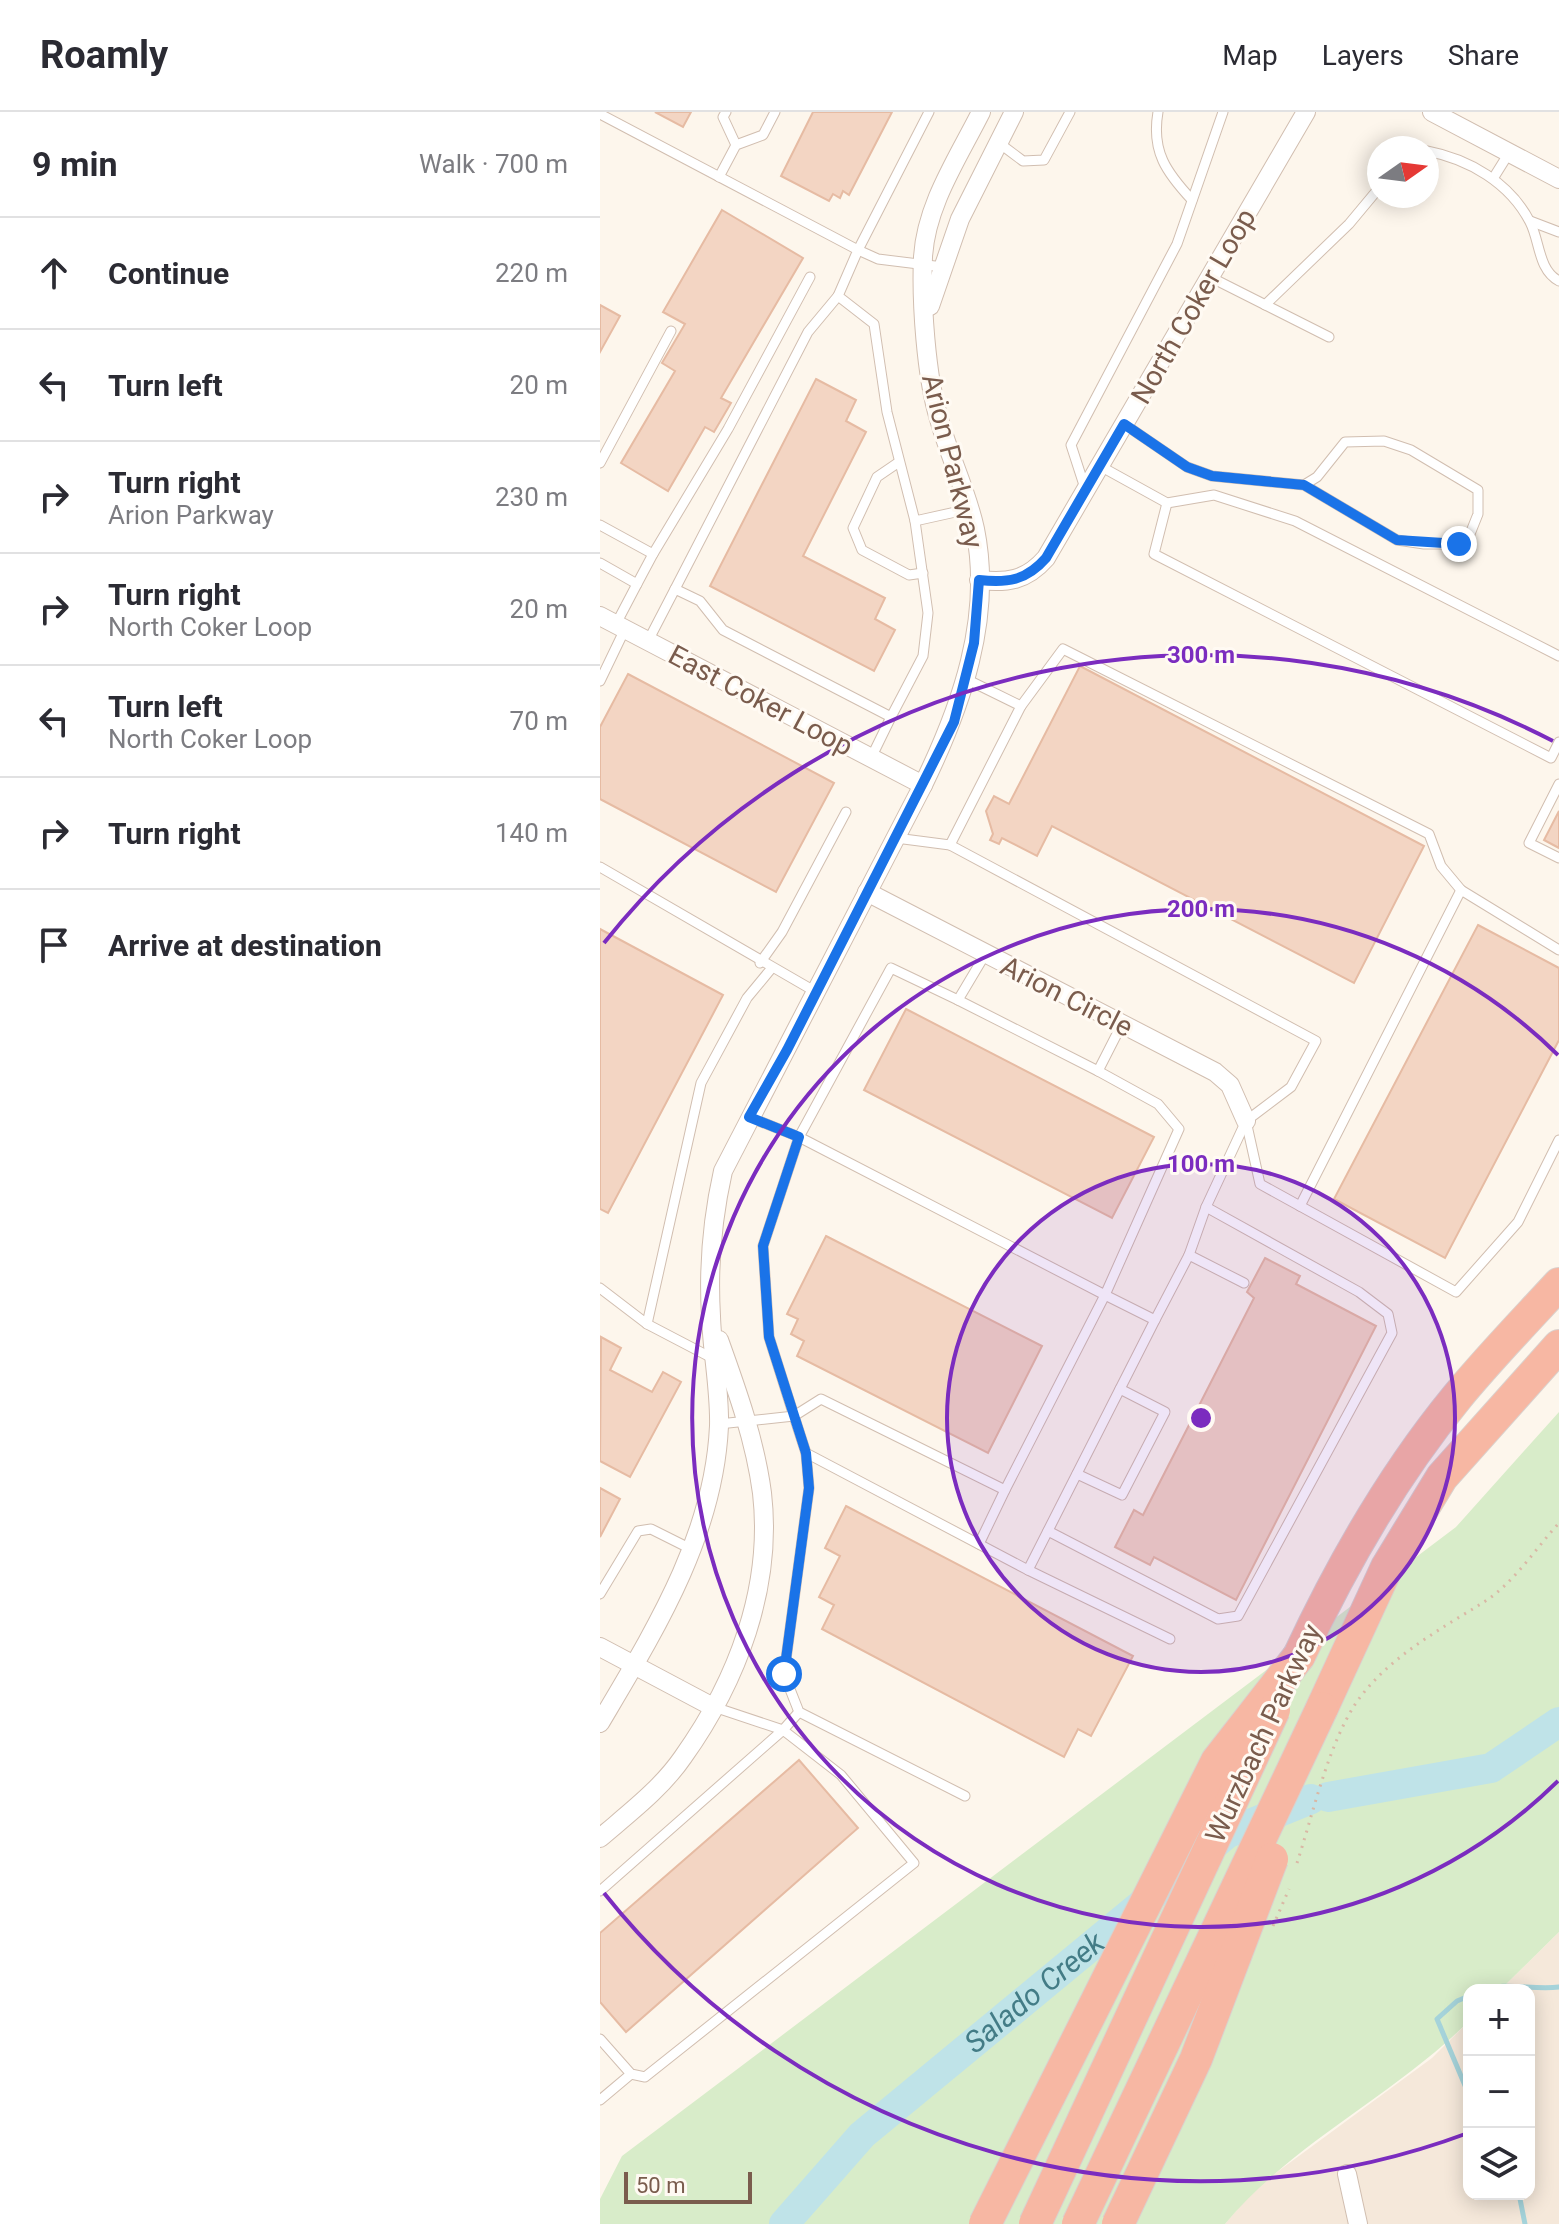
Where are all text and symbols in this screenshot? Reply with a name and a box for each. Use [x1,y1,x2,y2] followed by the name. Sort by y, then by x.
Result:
[40,33,168,77] text: Roamly
[1222,39,1278,72] text: Map
[1322,39,1404,72] text: Layers
[1448,39,1519,72] text: Share
[1367,136,1439,208] north arrow
[32,144,117,184] text: 9 min
[419,149,568,179] text: Walk · 700 m
[1124,203,1263,410] street label: North Coker Loop
[32,251,76,295] icon: ahead
[108,256,229,291] text: Continue
[495,258,568,288] text: 220 m
[32,363,76,407] icon: left
[108,368,223,403] text: Turn left
[510,370,568,400] text: 20 m
[915,370,990,552] street label: Arion Parkway
[108,465,241,500] text: Turn right
[32,475,76,519] icon: right
[495,482,568,512] text: 230 m
[108,500,274,530] text: Arion Parkway
[1441,526,1477,562] route end
[108,577,241,612] text: Turn right
[32,587,76,631] icon: right
[510,594,568,624] text: 20 m
[108,612,312,642] text: North Coker Loop
[663,638,859,763] street label: East Coker Loop
[1167,641,1235,669] text: 300 m
[108,689,223,724] text: Turn left
[32,699,76,743] icon: left
[510,706,568,736] text: 70 m
[108,724,312,754] text: North Coker Loop
[32,811,76,855] icon: right
[108,816,241,851] text: Turn right
[495,818,568,848] text: 140 m
[1167,895,1235,923] text: 200 m
[32,923,76,967] icon: arrive
[108,928,382,963] text: Arrive at destination
[995,949,1138,1044] street label: Arion Circle
[1167,1150,1235,1178] text: 100 m
[1187,1404,1215,1432] centre of rings
[1198,1619,1329,1848] street label: Wurzbach Parkway
[766,1656,802,1692] route start
[957,1924,1112,2060] water label: Salado Creek
[1463,1984,1535,2200] map controls
[1463,1984,1535,2056] button: +
[1463,2056,1535,2128] button: −
[1463,2128,1535,2200] button: layers
[624,2168,752,2204] scale bar
[636,2173,685,2198] text: 50 m

